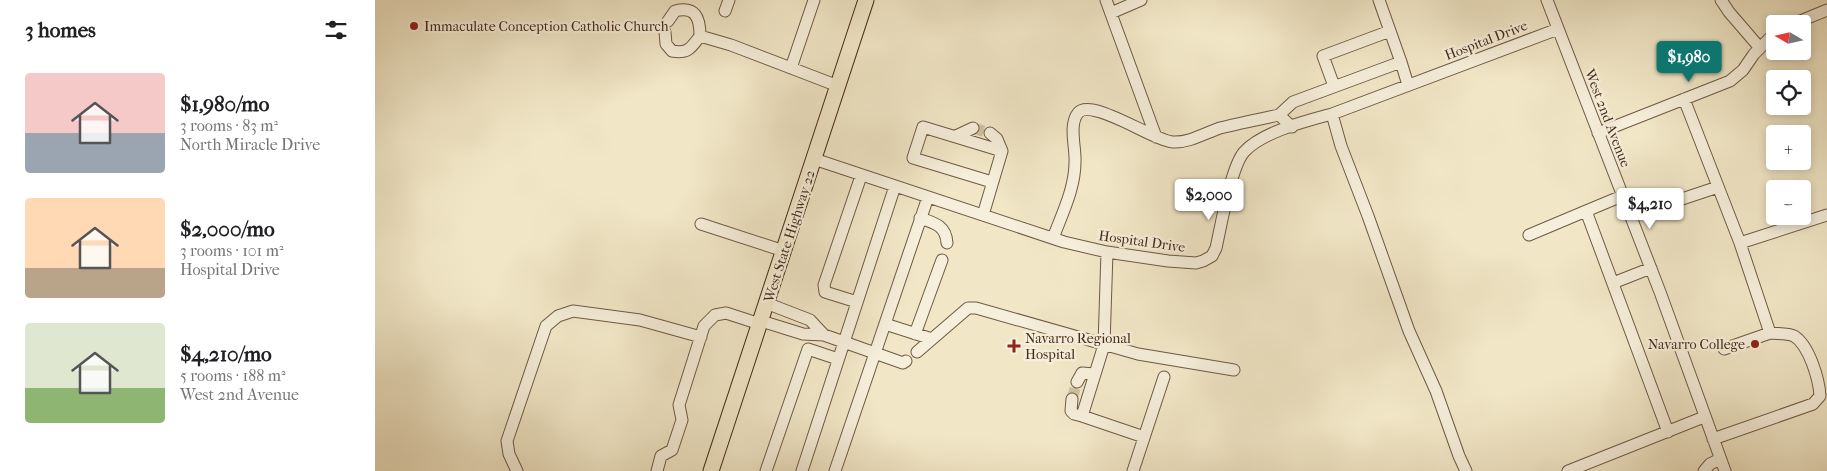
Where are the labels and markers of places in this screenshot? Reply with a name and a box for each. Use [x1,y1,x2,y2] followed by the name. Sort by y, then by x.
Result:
[424,18,669,35] place label: Immaculate Conception Catholic Church
[408,20,420,32] marker: Immaculate Conception Catholic Church
[1648,41,1730,83] pin: $1,980
[1168,178,1250,221] pin: $2,000
[1609,188,1691,230] pin: $4,210
[1025,330,1131,363] place label: Navarro Regional Hospital
[1648,336,1745,353] place label: Navarro College
[1749,338,1761,350] marker: Navarro College
[1007,339,1021,353] marker: Navarro Regional Hospital

